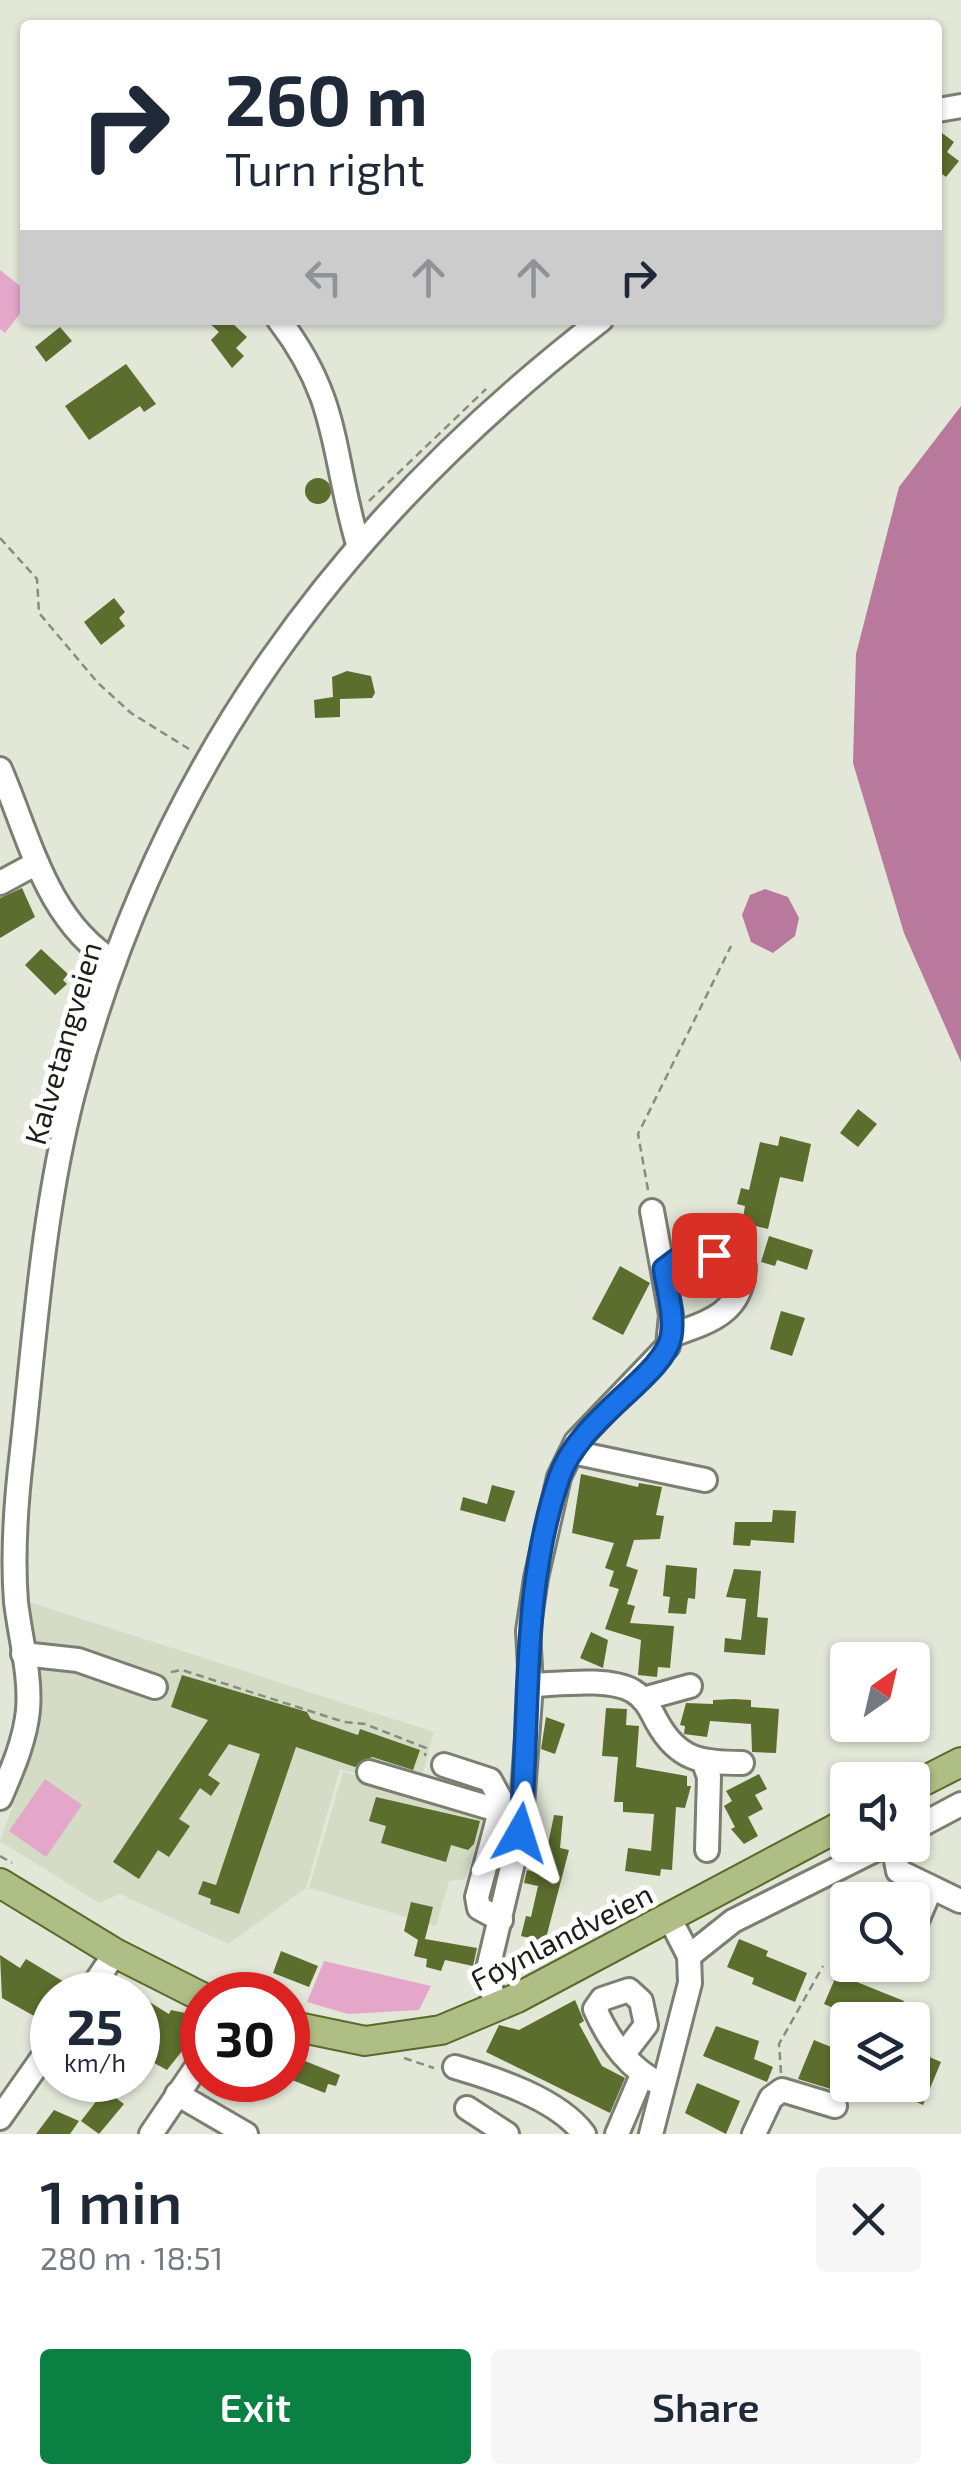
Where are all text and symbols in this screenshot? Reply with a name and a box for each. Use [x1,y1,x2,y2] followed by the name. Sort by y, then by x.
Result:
[225,56,428,140] text: 260 m
[60,60,190,190] icon: right
[225,141,425,195] text: Turn right
[296,250,351,305] icon: left
[401,250,456,305] icon: ahead
[506,250,561,305] icon: ahead
[611,250,666,305] icon: right
[16,938,108,1148] street label: Kalvetangveien
[672,1213,757,1298] pin
[687,1228,742,1283] icon: arrive
[830,1642,930,1742] north arrow
[830,1642,930,2102] map controls
[830,1762,930,1862] button: sound
[468,1781,572,1885] position arrow
[464,1875,658,1997] street label: Føynlandveien
[830,1882,930,1982] button: search
[180,1972,310,2102] speed limit sign: 30
[67,1995,123,2055] text: 25
[830,2002,930,2102] button: layers
[64,2047,126,2077] text: km/h
[40,2164,182,2236] text: 1 min
[816,2167,921,2272] button: close
[40,2238,223,2276] text: 280 m · 18:51
[40,2349,471,2464] button: Exit
[491,2349,921,2464] button: Share

